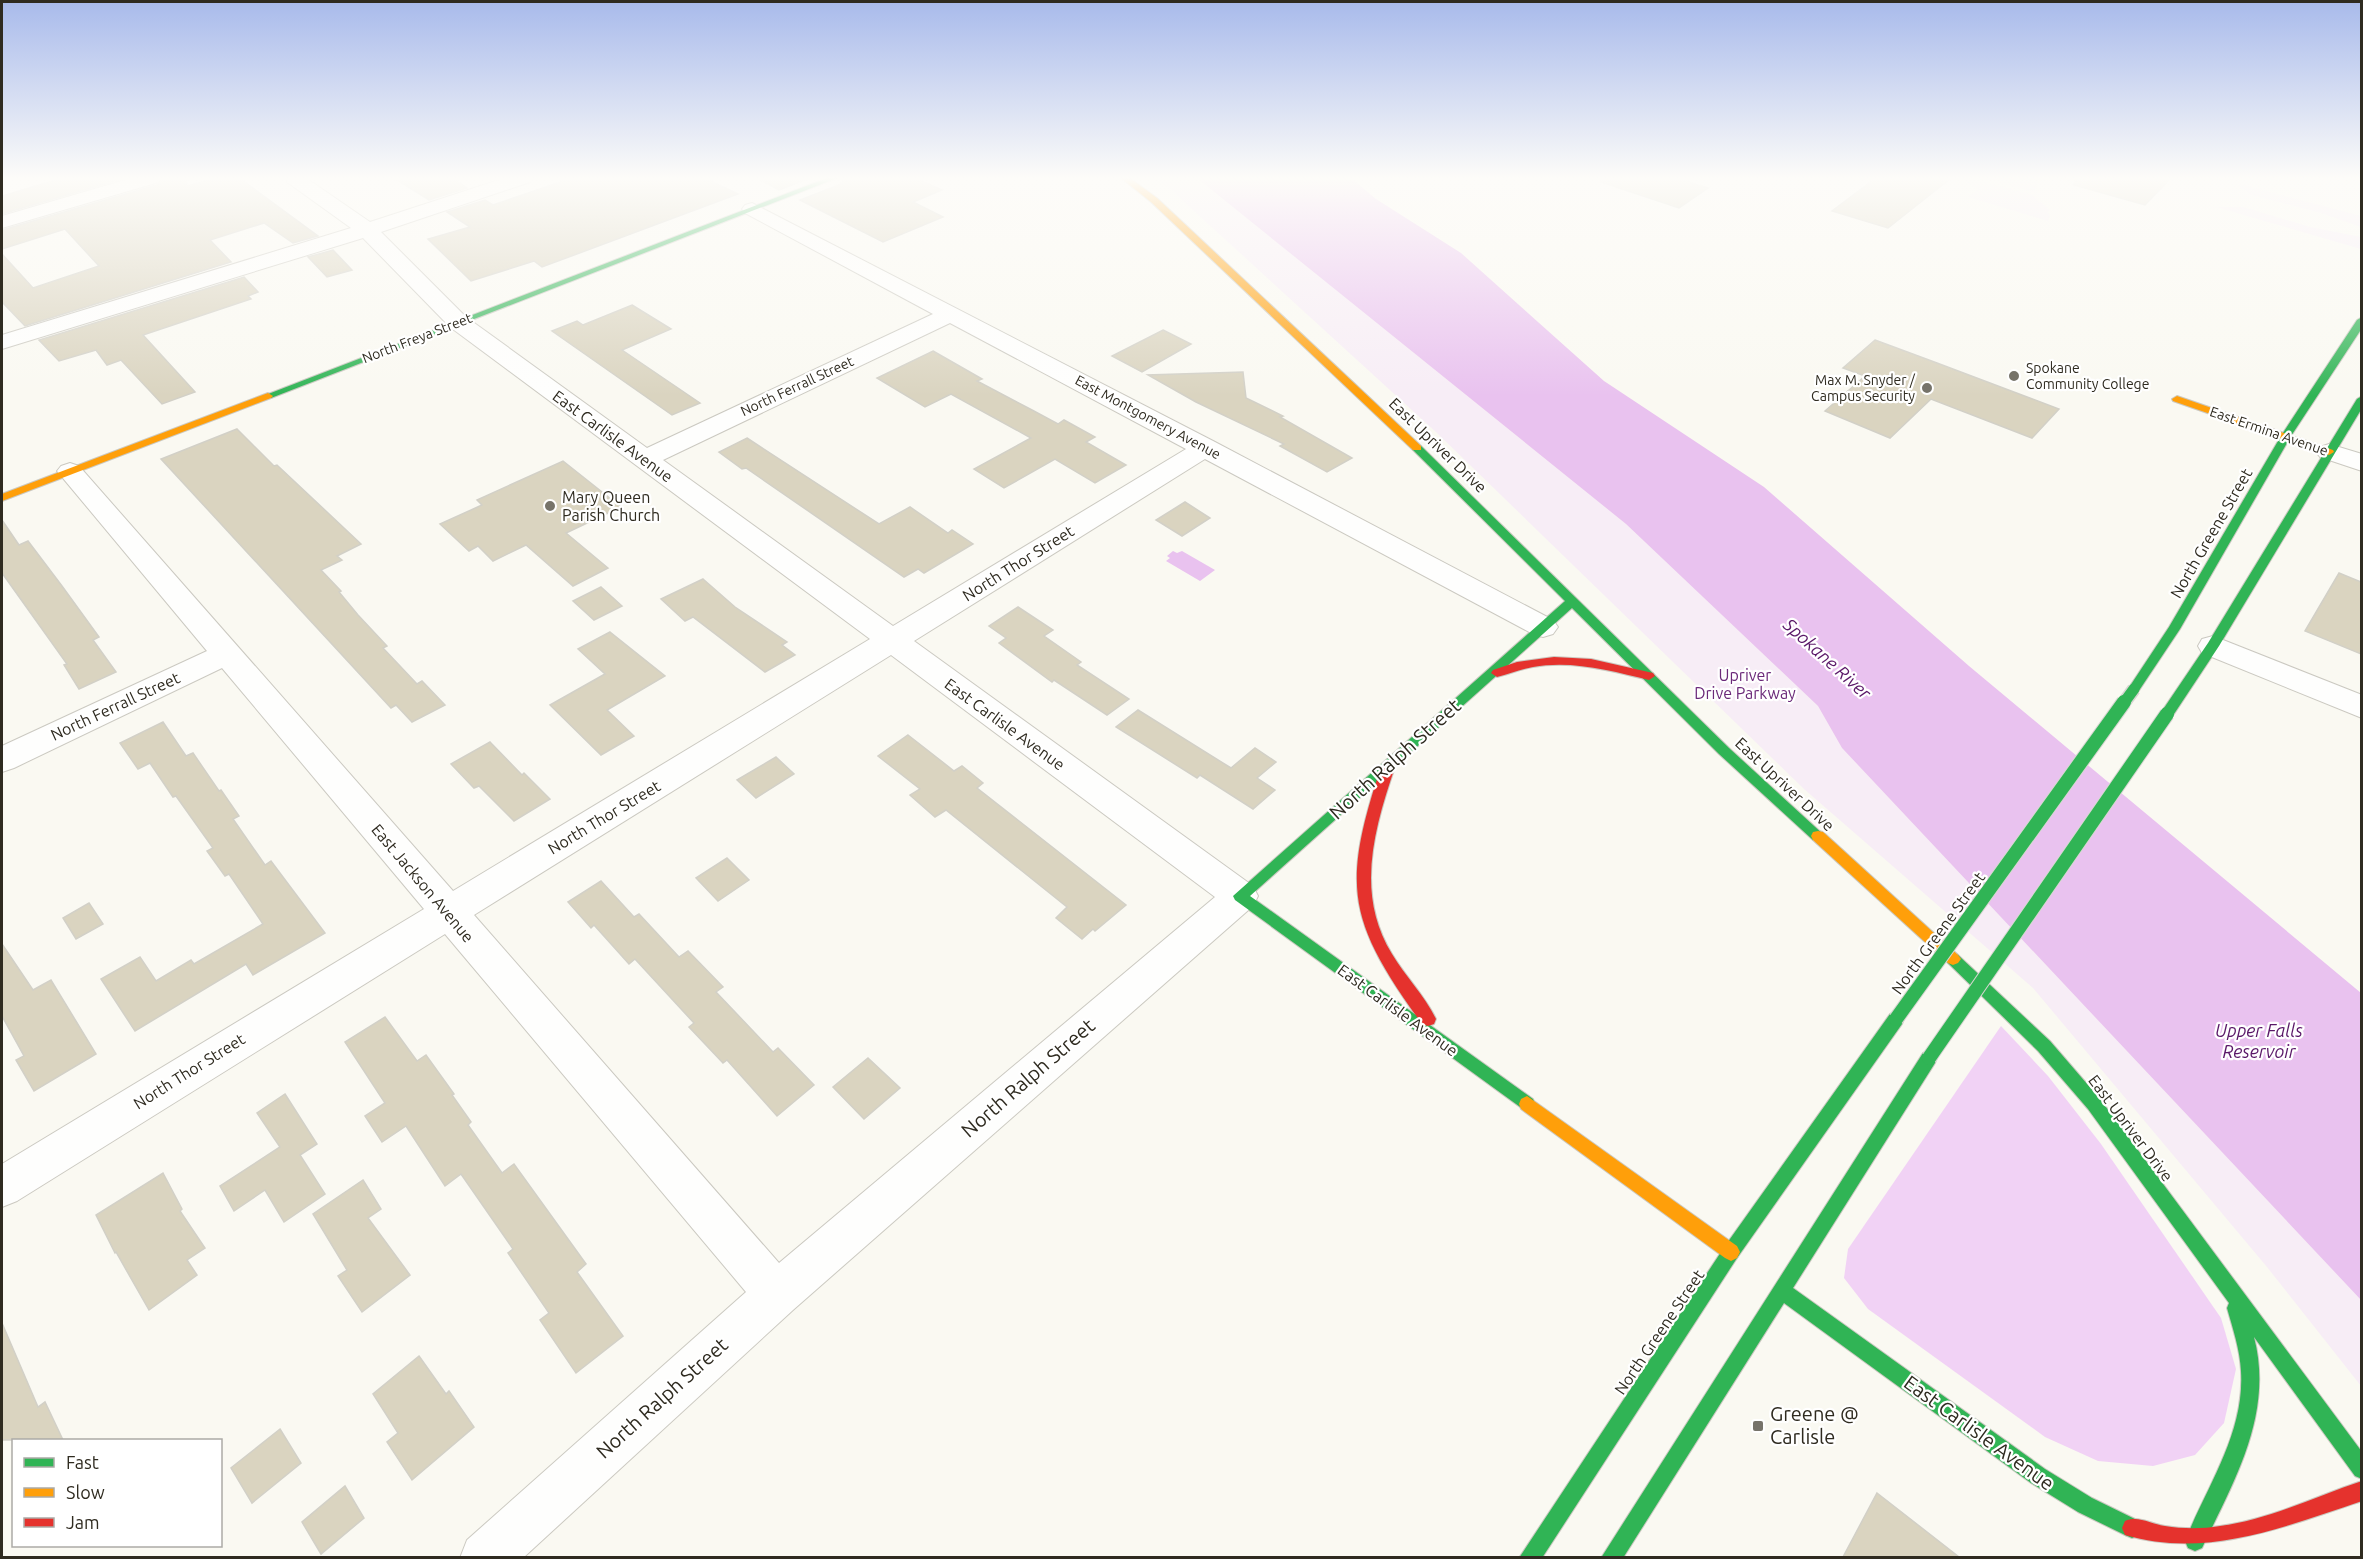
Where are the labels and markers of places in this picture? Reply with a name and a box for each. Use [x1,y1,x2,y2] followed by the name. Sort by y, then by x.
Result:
[2026,360,2149,392] place label: Spokane Community College
[2007,369,2021,383] marker: Spokane Community College
[1811,372,1916,404] place label: Max M. Snyder / Campus Security
[1920,381,1934,395] marker: Max M. Snyder / Campus Security
[562,488,660,524] place label: Mary Queen Parish Church
[543,499,557,513] marker: Mary Queen Parish Church
[1770,1402,1859,1448] place label: Greene @ Carlisle
[1751,1419,1765,1433] marker: Greene @ Carlisle

